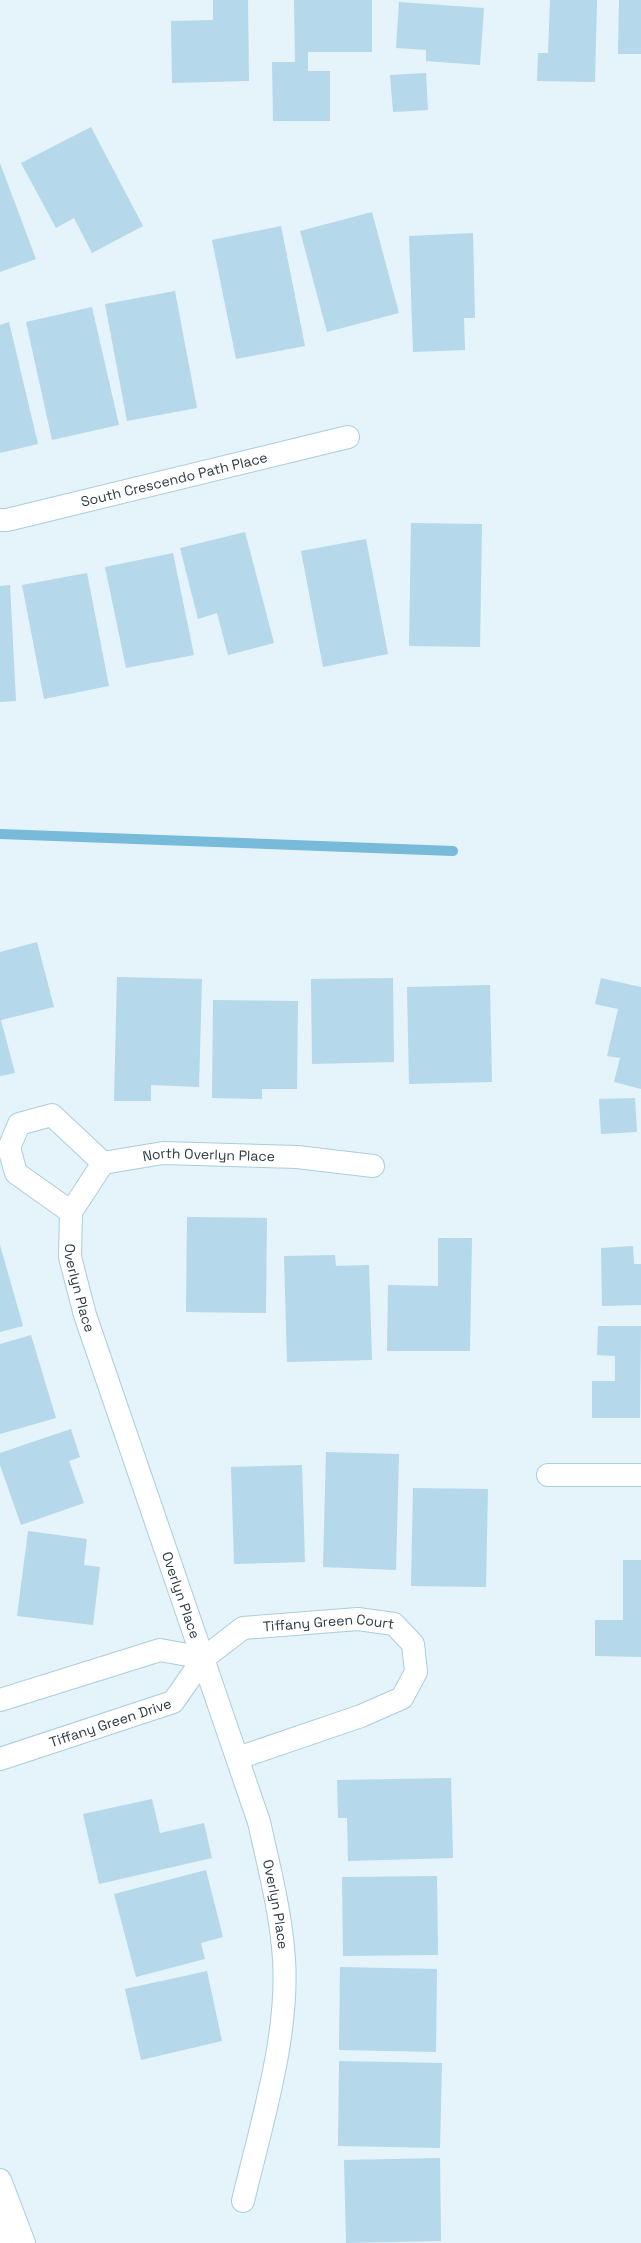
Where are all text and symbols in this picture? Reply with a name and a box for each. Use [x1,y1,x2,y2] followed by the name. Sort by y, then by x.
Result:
[79,448,269,511] street label: South Crescendo Path Place
[141,1144,275,1165] street label: North Overlyn Place
[61,1243,99,1334] street label: Overlyn Place
[158,1549,204,1641] street label: Overlyn Place
[262,1610,395,1635] street label: Tiffany Green Court
[47,1694,174,1751] street label: Tiffany Green Drive
[259,1858,292,1950] street label: Overlyn Place

